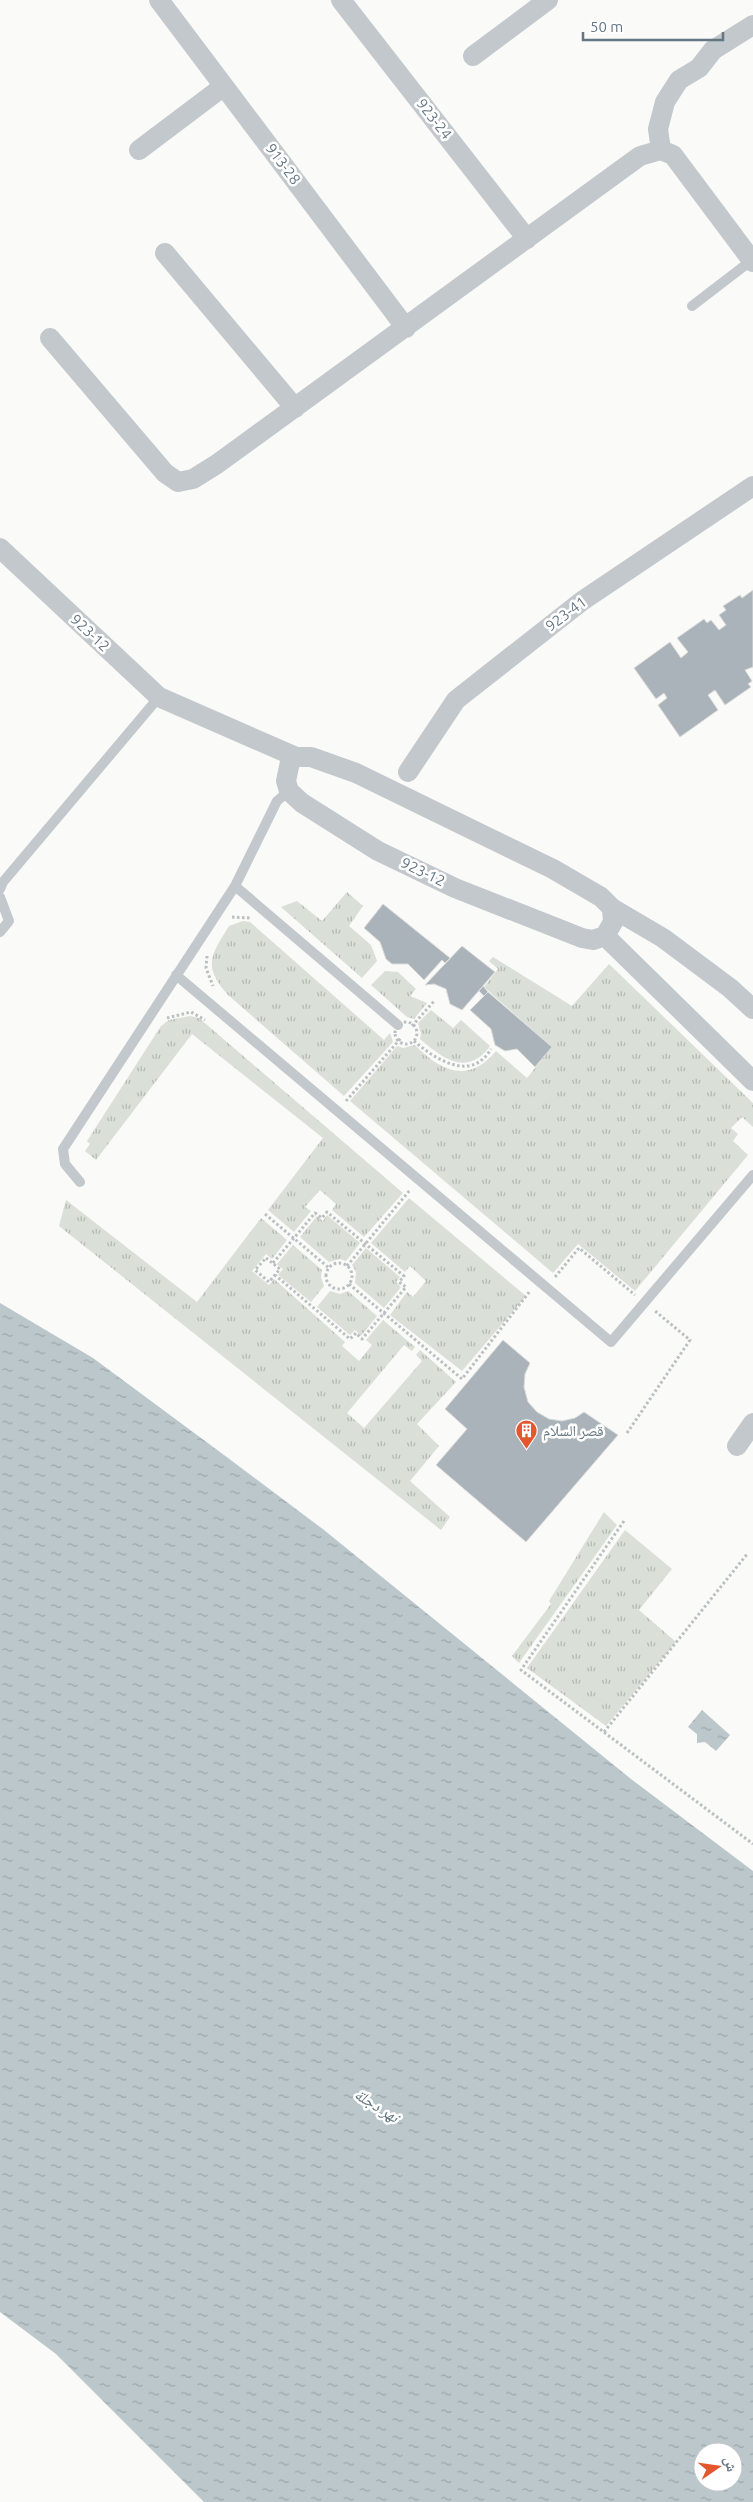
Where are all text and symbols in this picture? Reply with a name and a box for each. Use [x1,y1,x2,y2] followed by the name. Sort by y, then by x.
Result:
[583,10,723,42] scale bar
[590,18,623,35] text: 50 m
[413,95,455,142] street label: 923-24
[263,140,304,187] street label: 913-28
[542,593,589,634] street label: 923-41
[67,611,113,655] street label: 923-12
[399,854,448,889] street label: 923-12
[515,1419,539,1450] building icon: قصر السلام
[543,1422,604,1441] place label: قصر السلام
[351,2084,405,2128] water label: نهر دجلة
[693,2442,743,2492] north arrow
[720,2455,740,2473] text: ش

